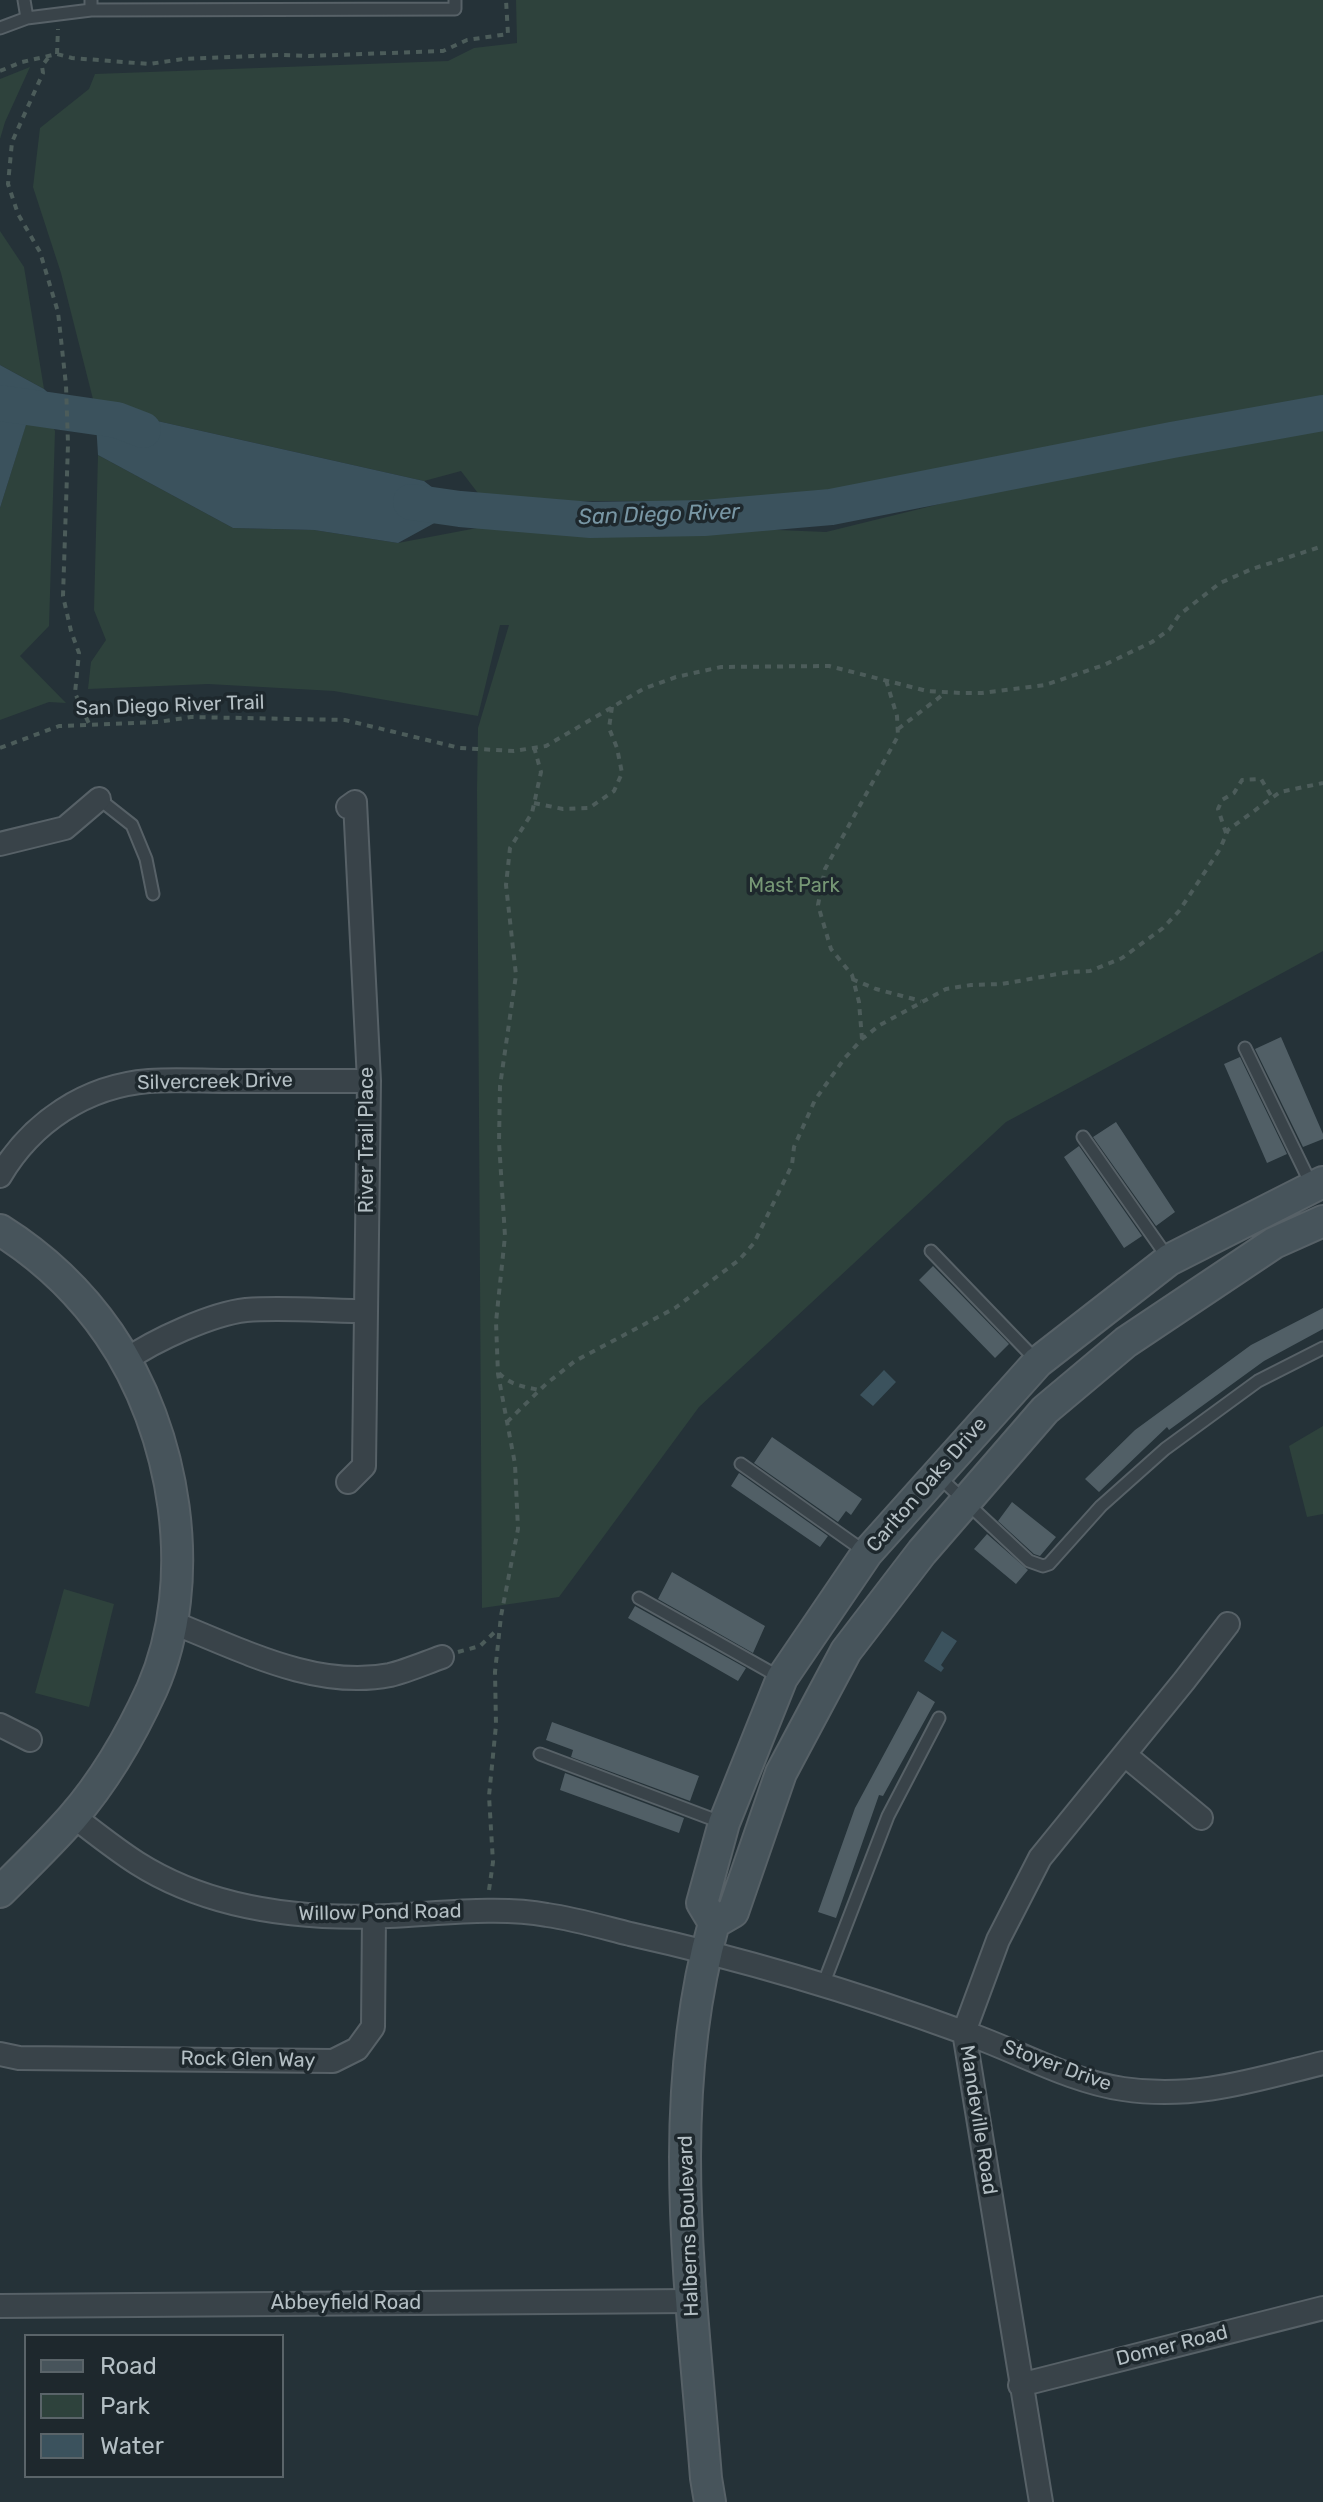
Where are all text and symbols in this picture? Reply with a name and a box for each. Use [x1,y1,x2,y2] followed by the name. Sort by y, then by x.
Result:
[578,499,740,531] water label: San Diego River
[75,691,265,721] street label: San Diego River Trail
[748,874,840,898] park label: Mast Park
[355,1067,379,1213] street label: River Trail Place
[137,1069,293,1095] street label: Silvercreek Drive
[862,1413,992,1557] street label: Carlton Oaks Drive
[298,1900,462,1926] street label: Willow Pond Road
[999,2035,1115,2097] street label: Stoyer Drive
[954,2044,1002,2196] street label: Mandeville Road
[180,2047,316,2073] street label: Rock Glen Way
[674,2135,704,2317] street label: Halberns Boulevard
[271,2291,421,2315] street label: Abbeyfield Road
[1114,2321,1230,2371] street label: Domer Road
[24,2334,284,2478] legend
[100,2352,157,2380] text: Road
[100,2392,150,2420] text: Park
[100,2432,164,2460] text: Water

